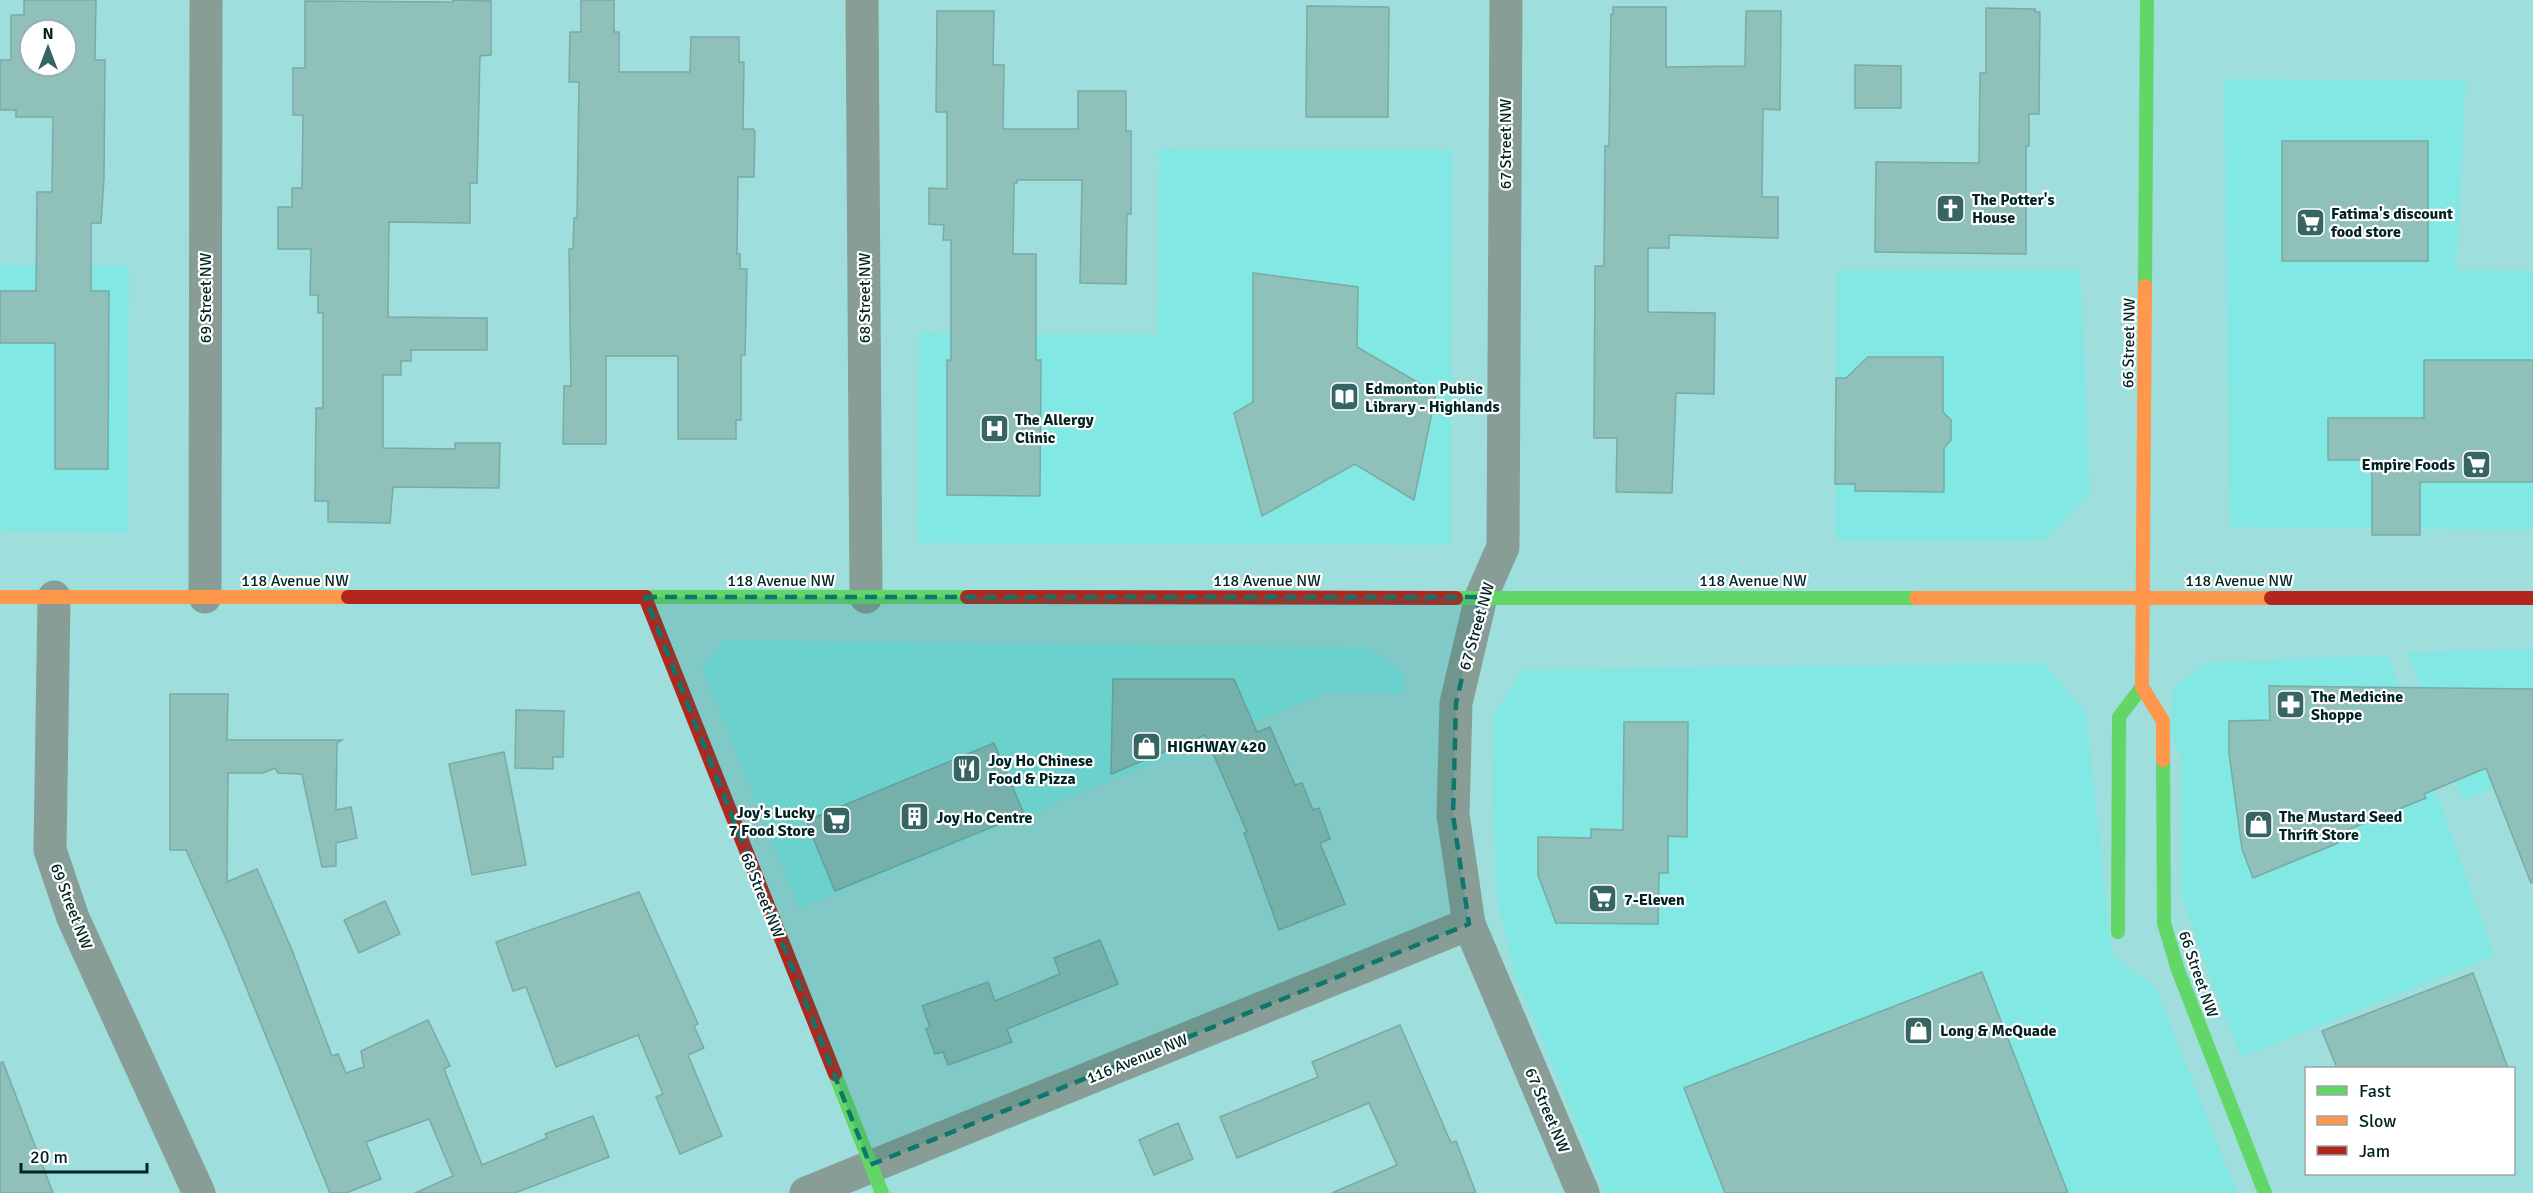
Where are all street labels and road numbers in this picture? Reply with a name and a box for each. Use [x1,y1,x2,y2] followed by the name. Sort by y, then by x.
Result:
[1496,98,1516,189] street label: 67 Street NW
[196,252,216,343] street label: 69 Street NW
[855,252,875,343] street label: 68 Street NW
[2118,297,2140,388] street label: 66 Street NW
[241,571,349,591] street label: 118 Avenue NW
[727,571,835,591] street label: 118 Avenue NW
[1213,571,1321,591] street label: 118 Avenue NW
[1699,571,1807,591] street label: 118 Avenue NW
[2185,571,2293,591] street label: 118 Avenue NW
[1455,580,1499,673] street label: 67 Street NW
[736,850,788,941] street label: 68 Street NW
[46,861,97,953] street label: 69 Street NW
[2174,928,2222,1021] street label: 66 Street NW
[1084,1029,1191,1088] street label: 116 Avenue NW
[1520,1065,1574,1156] street label: 67 Street NW

